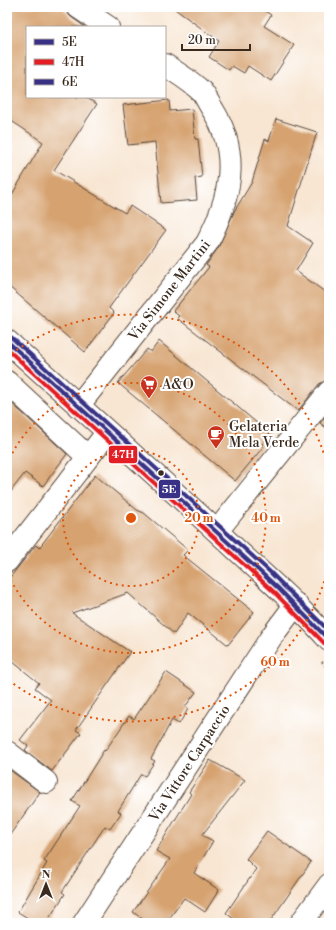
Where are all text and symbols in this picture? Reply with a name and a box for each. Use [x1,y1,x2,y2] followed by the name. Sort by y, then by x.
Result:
[26,26,166,98] legend
[182,26,250,52] scale bar
[188,33,216,48] text: 20 m
[62,35,77,50] text: 5E
[62,55,85,70] text: 47H
[62,75,78,90] text: 6E
[124,236,215,346] street label: Via Simone Martini
[139,374,159,399] supermarket icon: A&O
[161,376,194,394] place label: A&O
[229,418,299,452] place label: Gelateria Mela Verde
[206,424,226,449] cafe icon: Gelateria Mela Verde
[108,445,138,464] line badge: 47H
[112,448,134,462] text: 47H
[156,468,166,478] unlabelled marker
[158,479,181,499] line badge: 5E
[162,483,177,497] text: 5E
[124,511,138,525] centre of rings
[184,511,214,526] text: 20 m
[251,511,281,526] text: 40 m
[260,655,290,670] text: 60 m
[145,702,234,826] street label: Via Vittore Carpaccio
[26,864,66,904] north arrow
[42,868,51,882] text: N

